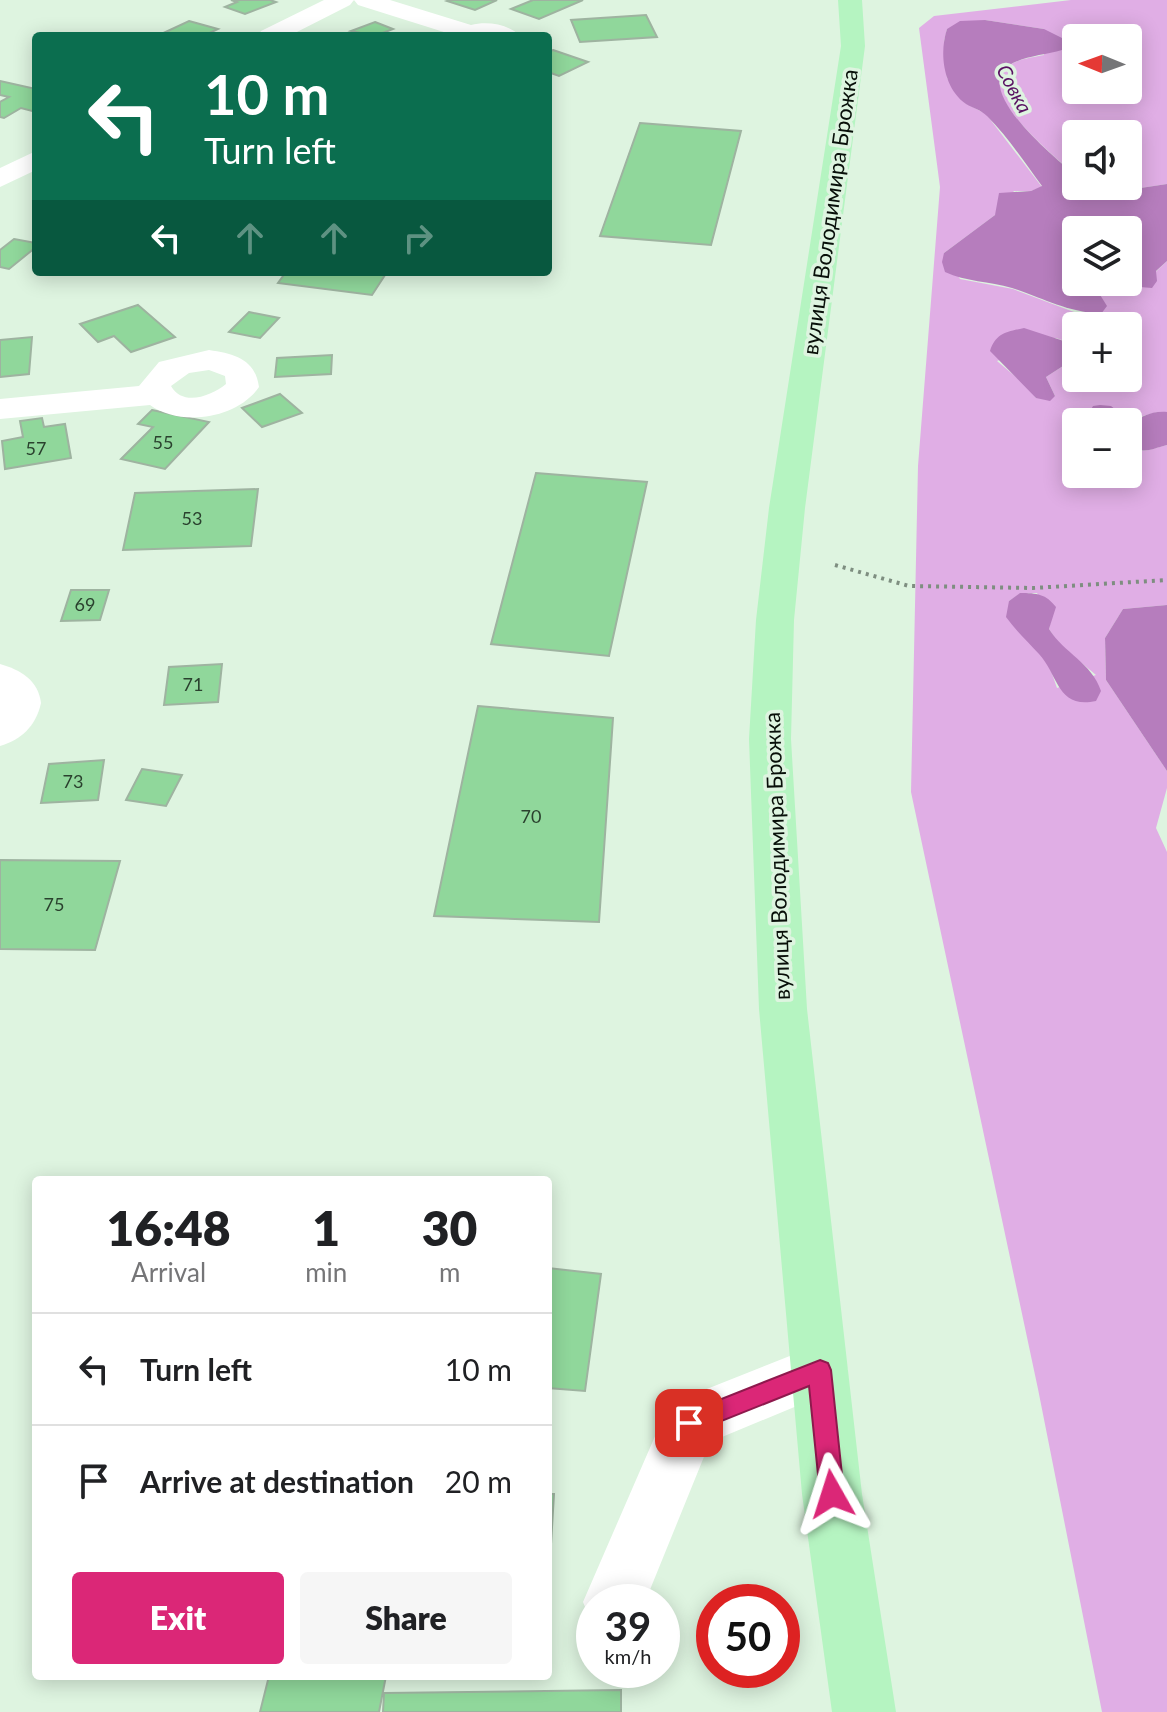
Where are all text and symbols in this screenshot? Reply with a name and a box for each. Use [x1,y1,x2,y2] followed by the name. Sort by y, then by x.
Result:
[1062,24,1142,104] north arrow
[1062,24,1142,488] map controls
[204,60,329,127] text: 10 m
[992,60,1038,117] water label: Совка
[72,64,176,168] icon: left
[796,67,863,356] street label: вулиця Володимира Брожка
[1062,120,1142,200] button: sound
[204,128,336,172] text: Turn left
[144,216,188,260] icon: left
[228,216,272,260] icon: ahead
[312,216,356,260] icon: ahead
[396,216,440,260] icon: right
[1062,216,1142,296] button: layers
[1062,312,1142,392] button: +
[1062,408,1142,488] button: −
[153,431,173,453] house number: 55
[26,437,46,459] house number: 57
[182,507,202,529] house number: 53
[75,593,95,615] house number: 69
[183,673,203,695] house number: 71
[758,712,795,1000] street label: вулиця Володимира Брожка
[63,770,83,792] house number: 73
[521,805,541,827] house number: 70
[44,893,64,915] house number: 75
[107,1199,231,1256] text: 16:48
[312,1199,340,1256] text: 1
[422,1199,477,1256] text: 30
[131,1256,206,1288] text: Arrival
[305,1256,347,1288] text: min
[439,1256,460,1288] text: m
[72,1347,116,1391] icon: left
[140,1351,252,1387] text: Turn left
[445,1351,512,1387] text: 10 m
[655,1389,723,1457] pin
[667,1401,711,1445] icon: arrive
[790,1452,874,1536] position arrow
[72,1459,116,1503] icon: arrive
[140,1463,414,1499] text: Arrive at destination
[445,1463,512,1499] text: 20 m
[72,1572,284,1664] button: Exit
[300,1572,512,1664] button: Share
[696,1584,800,1688] speed limit sign: 50
[605,1602,651,1650] text: 39
[605,1644,651,1668] text: km/h

